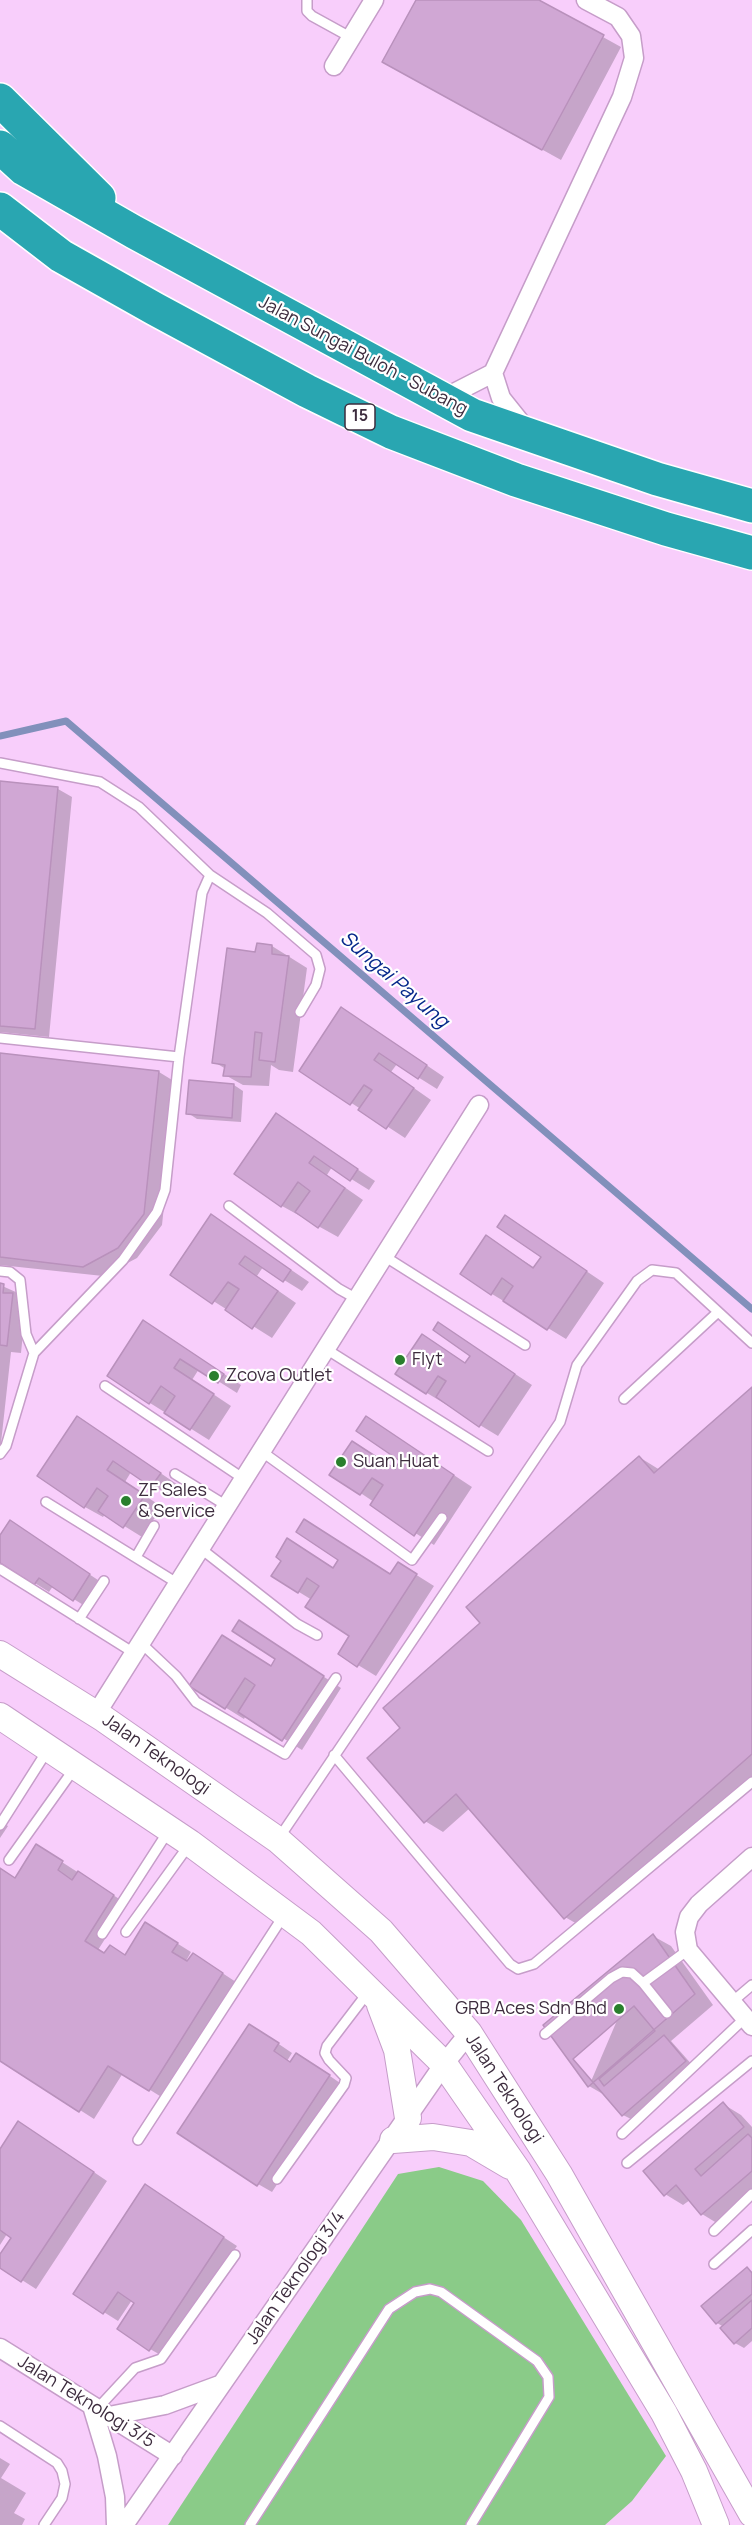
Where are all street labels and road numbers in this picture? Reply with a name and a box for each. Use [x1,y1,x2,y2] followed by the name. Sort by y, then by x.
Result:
[255,292,471,420] street label: Jalan Sungai Buloh - Subang
[345,404,375,430] road number: 15
[98,1710,214,1800] street label: Jalan Teknologi
[460,2030,548,2148] street label: Jalan Teknologi
[242,2207,350,2349] street label: Jalan Teknologi 3/4
[13,2351,159,2453] street label: Jalan Teknologi 3/5

